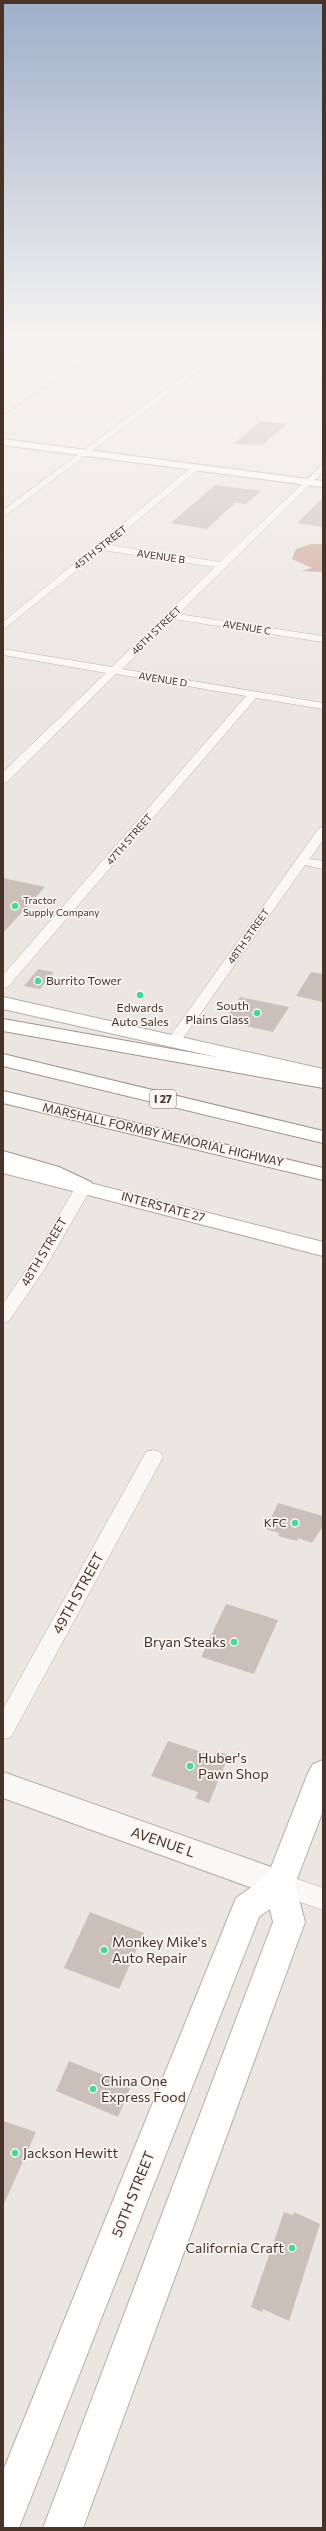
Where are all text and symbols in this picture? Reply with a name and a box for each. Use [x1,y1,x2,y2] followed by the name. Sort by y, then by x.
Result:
[71,522,130,572] street label: 45TH STREET
[136,547,186,565] street label: AVENUE B
[129,603,184,657] street label: 46TH STREET
[222,617,272,637] street label: AVENUE C
[138,669,188,689] street label: AVENUE D
[103,810,155,867] street label: 47TH STREET
[23,894,99,918] place label: Tractor Supply Company
[10,901,20,911] marker: Tractor Supply Company
[225,906,272,966] street label: 48TH STREET
[46,973,122,987] place label: Burrito Tower
[33,976,43,986] marker: Burrito Tower
[135,990,145,1000] marker: Edwards Auto Sales
[185,998,249,1026] place label: South Plains Glass
[111,1000,169,1028] place label: Edwards Auto Sales
[252,1008,262,1018] marker: South Plains Glass
[150,1090,176,1108] road number: I 27
[41,1099,285,1169] street label: MARSHALL FORMBY MEMORIAL HIGHWAY
[120,1188,207,1224] street label: INTERSTATE 27
[17,1214,69,1288] street label: 48TH STREET
[264,1515,287,1529] place label: KFC
[290,1518,300,1528] marker: KFC
[48,1549,107,1636] street label: 49TH STREET
[144,1633,226,1650] place label: Bryan Steaks
[229,1637,239,1647] marker: Bryan Steaks
[198,1749,269,1782] place label: Huber's Pawn Shop
[185,1761,195,1771] marker: Huber's Pawn Shop
[129,1823,197,1860] street label: AVENUE L
[112,1933,207,1966] place label: Monkey Mike's Auto Repair
[99,1945,109,1955] marker: Monkey Mike's Auto Repair
[101,2072,186,2105] place label: China One Express Food
[88,2084,98,2094] marker: China One Express Food
[23,2144,119,2161] place label: Jackson Hewitt
[10,2148,20,2158] marker: Jackson Hewitt
[108,2148,157,2239] street label: 50TH STREET
[186,2239,284,2256] place label: California Craft
[287,2243,297,2253] marker: California Craft

